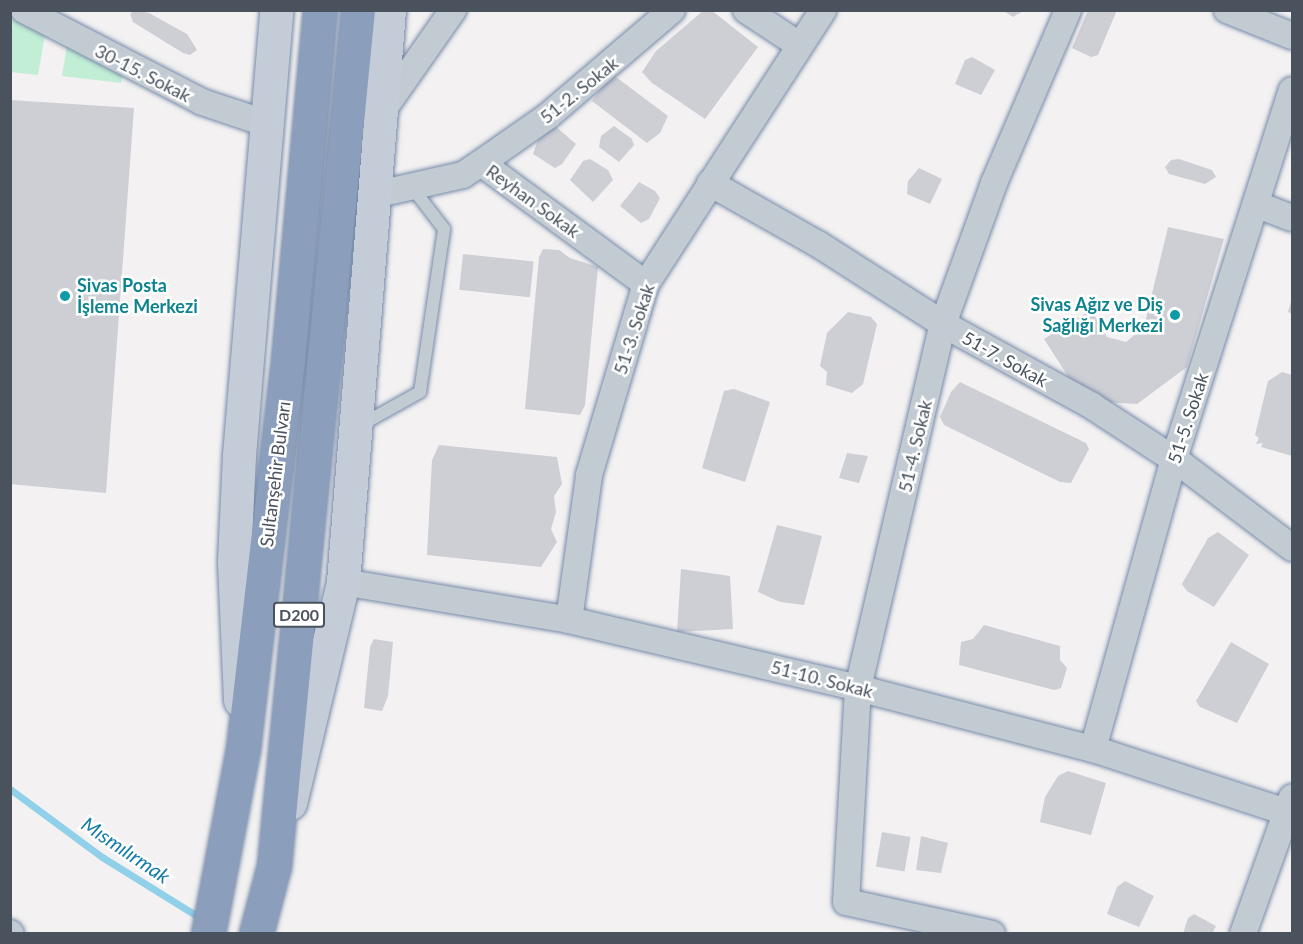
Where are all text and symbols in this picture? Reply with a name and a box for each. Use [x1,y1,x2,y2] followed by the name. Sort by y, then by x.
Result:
[92,40,194,106] street label: 30-15. Sokak
[536,52,622,128] street label: 51-2. Sokak
[482,160,584,242] street label: Reyhan Sokak
[77,275,198,318] place label: Sivas Posta İşleme Merkezi
[609,281,659,377] street label: 51-3. Sokak
[58,289,72,303] marker: Sivas Posta İşleme Merkezi
[1029,294,1163,336] place label: Sivas Ağız ve Diş Sağlığı Merkezi
[1168,308,1182,322] marker: Sivas Ağız ve Diş Sağlığı Merkezi
[959,327,1051,391] street label: 51-7. Sokak
[1163,370,1213,466] street label: 51-5. Sokak
[894,398,936,494] street label: 51-4. Sokak
[255,400,295,548] street label: Sultanşehir Bulvarı
[272,602,326,628] road number: D200
[769,656,875,702] street label: 51-10. Sokak
[77,812,175,888] water label: Mısmılırmak

